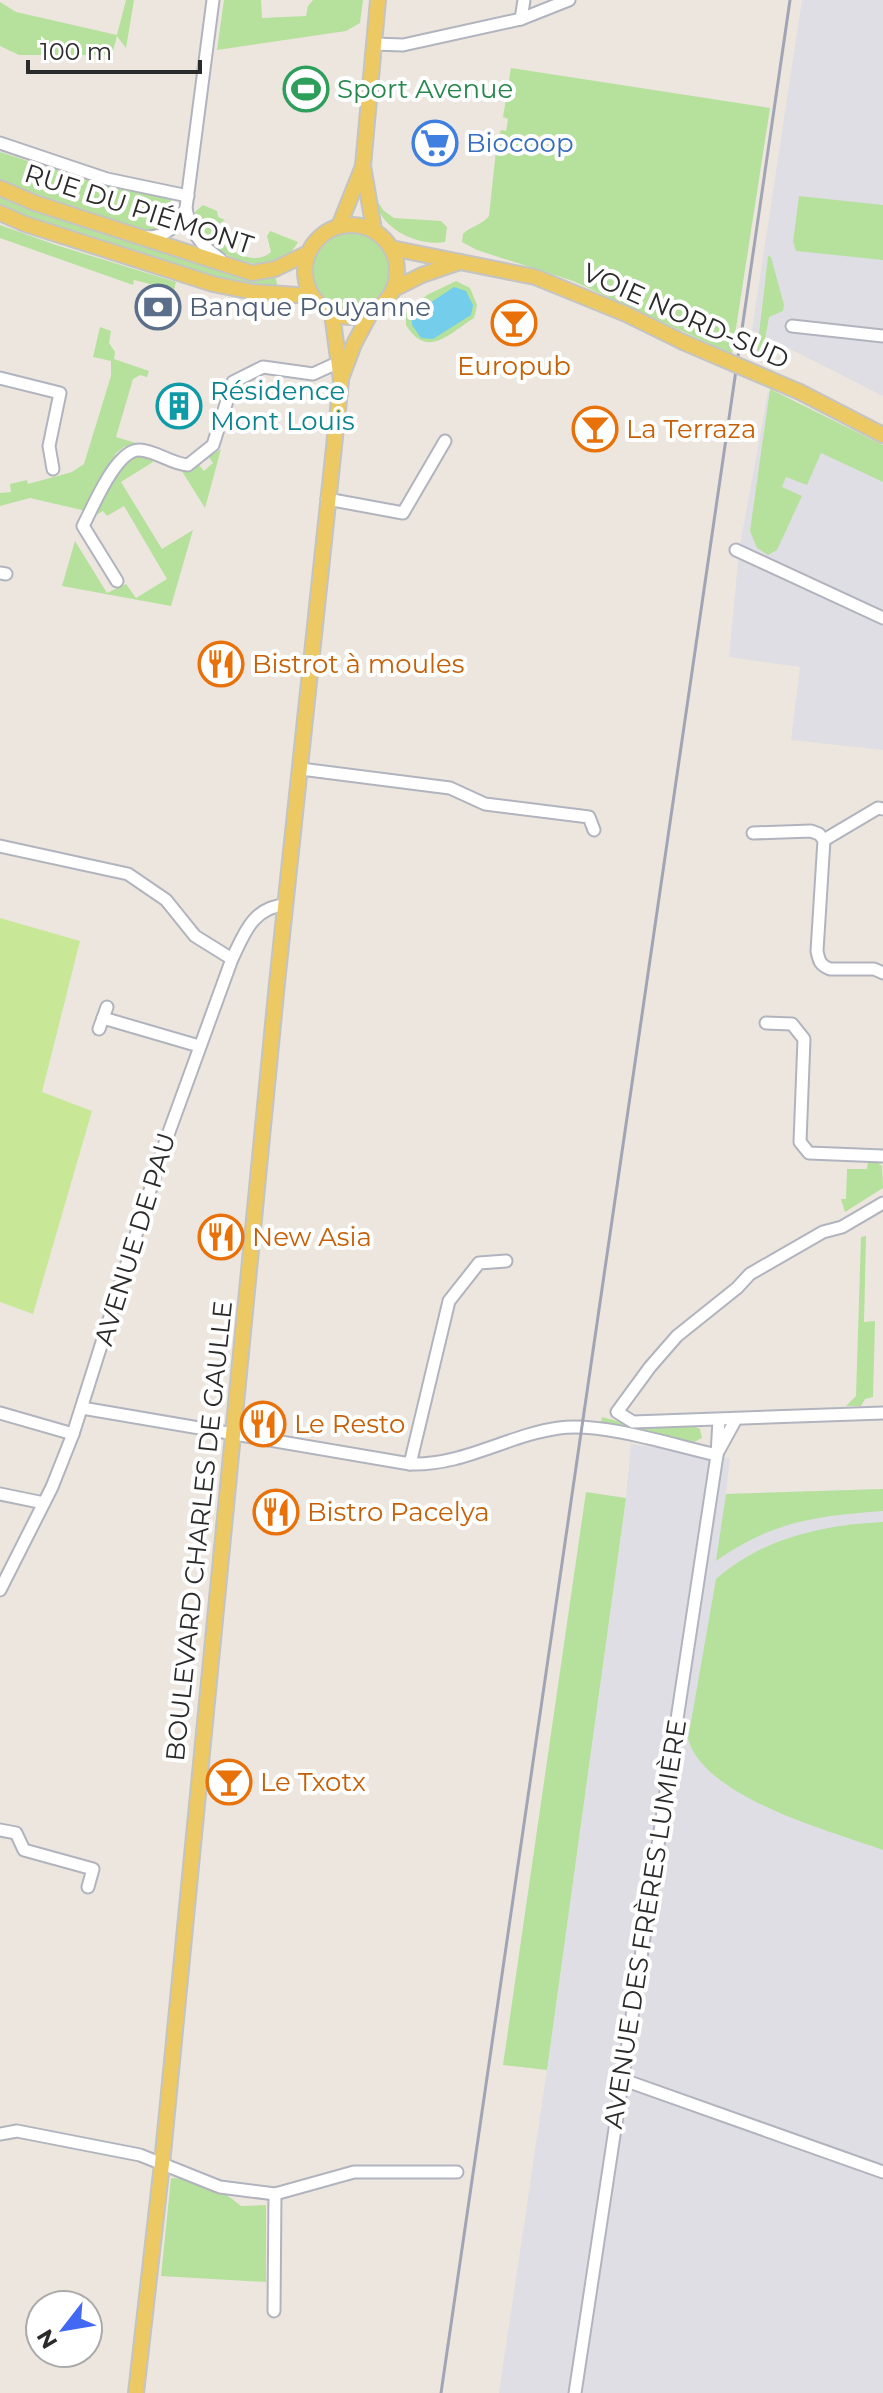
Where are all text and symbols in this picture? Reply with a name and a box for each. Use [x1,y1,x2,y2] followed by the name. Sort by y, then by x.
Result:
[28,24,200,74] scale bar
[40,37,112,66] text: 100 m
[282,65,330,113] sports icon: Sport Avenue
[337,73,513,105] place label: Sport Avenue
[411,119,459,167] supermarket icon: Biocoop
[466,127,574,159] place label: Biocoop
[20,157,258,261] street label: RUE DU PIÉMONT
[578,256,794,376] street label: VOIE NORD-SUD
[134,283,182,331] bank icon: Banque Pouyanne
[189,291,431,323] place label: Banque Pouyanne
[490,299,538,347] bar icon: Europub
[457,350,571,382] place label: Europub
[210,375,355,437] place label: Résidence Mont Louis
[155,382,203,430] building icon: Résidence Mont Louis
[571,405,619,453] bar icon: La Terraza
[626,413,756,445] place label: La Terraza
[197,640,245,688] restaurant icon: Bistrot à moules
[252,648,465,680] place label: Bistrot à moules
[87,1129,183,1349] street label: AVENUE DE PAU
[197,1213,245,1261] restaurant icon: New Asia
[252,1221,372,1253] place label: New Asia
[159,1299,239,1763] street label: BOULEVARD CHARLES DE GAULLE
[239,1400,287,1448] restaurant icon: Le Resto
[294,1408,405,1440] place label: Le Resto
[252,1488,300,1536] restaurant icon: Bistro Pacelya
[307,1496,490,1528] place label: Bistro Pacelya
[597,1717,693,2131] street label: AVENUE DES FRÈRES LUMIÈRE
[205,1758,253,1806] bar icon: Le Txotx
[260,1766,366,1798] place label: Le Txotx
[24,2289,104,2369] north arrow
[31,2324,63,2354] text: N

